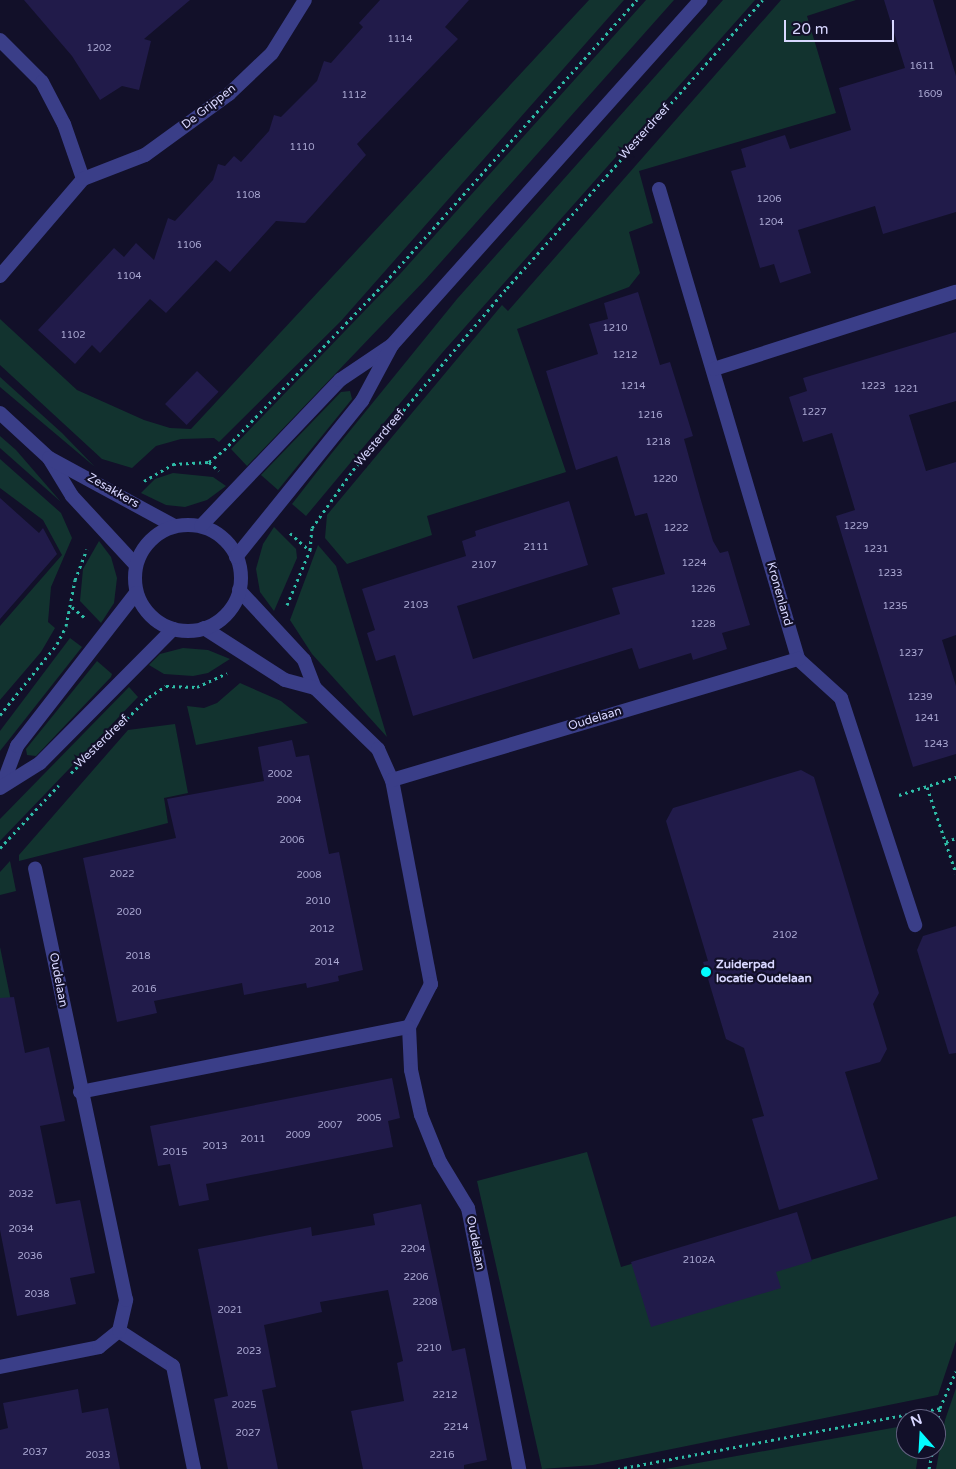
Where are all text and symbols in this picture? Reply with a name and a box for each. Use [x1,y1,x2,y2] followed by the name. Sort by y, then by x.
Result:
[786,10,896,42] scale bar
[792,20,829,38] text: 20 m
[387,34,413,46] house number: 1114
[86,43,112,55] house number: 1202
[909,61,935,73] house number: 1611
[179,81,239,133] street label: De Grippen
[917,89,943,101] house number: 1609
[341,90,367,102] house number: 1112
[616,101,674,163] street label: Westerdreef
[289,142,315,154] house number: 1110
[235,190,261,202] house number: 1108
[756,194,782,206] house number: 1206
[758,217,784,229] house number: 1204
[176,240,202,252] house number: 1106
[116,271,142,283] house number: 1104
[602,323,628,335] house number: 1210
[60,330,86,342] house number: 1102
[612,350,638,362] house number: 1212
[620,381,646,393] house number: 1214
[860,381,886,393] house number: 1223
[893,384,919,396] house number: 1221
[352,407,408,469] street label: Westerdreef
[801,407,827,419] house number: 1227
[637,410,663,422] house number: 1216
[645,437,671,449] house number: 1218
[85,470,141,512] street label: Zesakkers
[652,474,678,486] house number: 1220
[843,521,869,533] house number: 1229
[663,523,689,535] house number: 1222
[523,542,549,554] house number: 2111
[863,544,889,556] house number: 1231
[681,558,707,570] house number: 1224
[471,560,497,572] house number: 2107
[763,560,795,628] street label: Kronenland
[877,568,903,580] house number: 1233
[690,584,716,596] house number: 1226
[403,600,429,612] house number: 2103
[882,601,908,613] house number: 1235
[690,619,716,631] house number: 1228
[898,648,924,660] house number: 1237
[907,692,933,704] house number: 1239
[567,704,623,734] street label: Oudelaan
[72,713,132,771] street label: Westerdreef
[914,713,940,725] house number: 1241
[923,739,949,751] house number: 1243
[267,769,293,781] house number: 2002
[276,795,302,807] house number: 2004
[279,835,305,847] house number: 2006
[109,869,135,881] house number: 2022
[296,870,322,882] house number: 2008
[305,896,331,908] house number: 2010
[116,907,142,919] house number: 2020
[309,924,335,936] house number: 2012
[772,930,798,942] house number: 2102
[125,951,151,963] house number: 2018
[46,952,70,1008] street label: Oudelaan
[314,957,340,969] house number: 2014
[716,958,812,986] place label: Zuiderpad locatie Oudelaan
[700,966,712,978] marker: Zuiderpad locatie Oudelaan
[131,984,157,996] house number: 2016
[356,1113,382,1125] house number: 2005
[317,1120,343,1132] house number: 2007
[285,1130,311,1142] house number: 2009
[240,1134,266,1146] house number: 2011
[202,1141,228,1153] house number: 2013
[162,1147,188,1159] house number: 2015
[8,1189,34,1201] house number: 2032
[463,1215,487,1271] street label: Oudelaan
[8,1224,34,1236] house number: 2034
[400,1244,426,1256] house number: 2204
[17,1251,43,1263] house number: 2036
[683,1255,715,1267] house number: 2102A
[403,1272,429,1284] house number: 2206
[24,1289,50,1301] house number: 2038
[412,1297,438,1309] house number: 2208
[217,1305,243,1317] house number: 2021
[416,1343,442,1355] house number: 2210
[236,1346,262,1358] house number: 2023
[432,1390,458,1402] house number: 2212
[231,1400,257,1412] house number: 2025
[896,1409,946,1459] north arrow
[908,1410,924,1430] text: N
[443,1422,469,1434] house number: 2214
[235,1428,261,1440] house number: 2027
[22,1447,48,1459] house number: 2037
[85,1450,111,1462] house number: 2033
[429,1450,455,1462] house number: 2216

